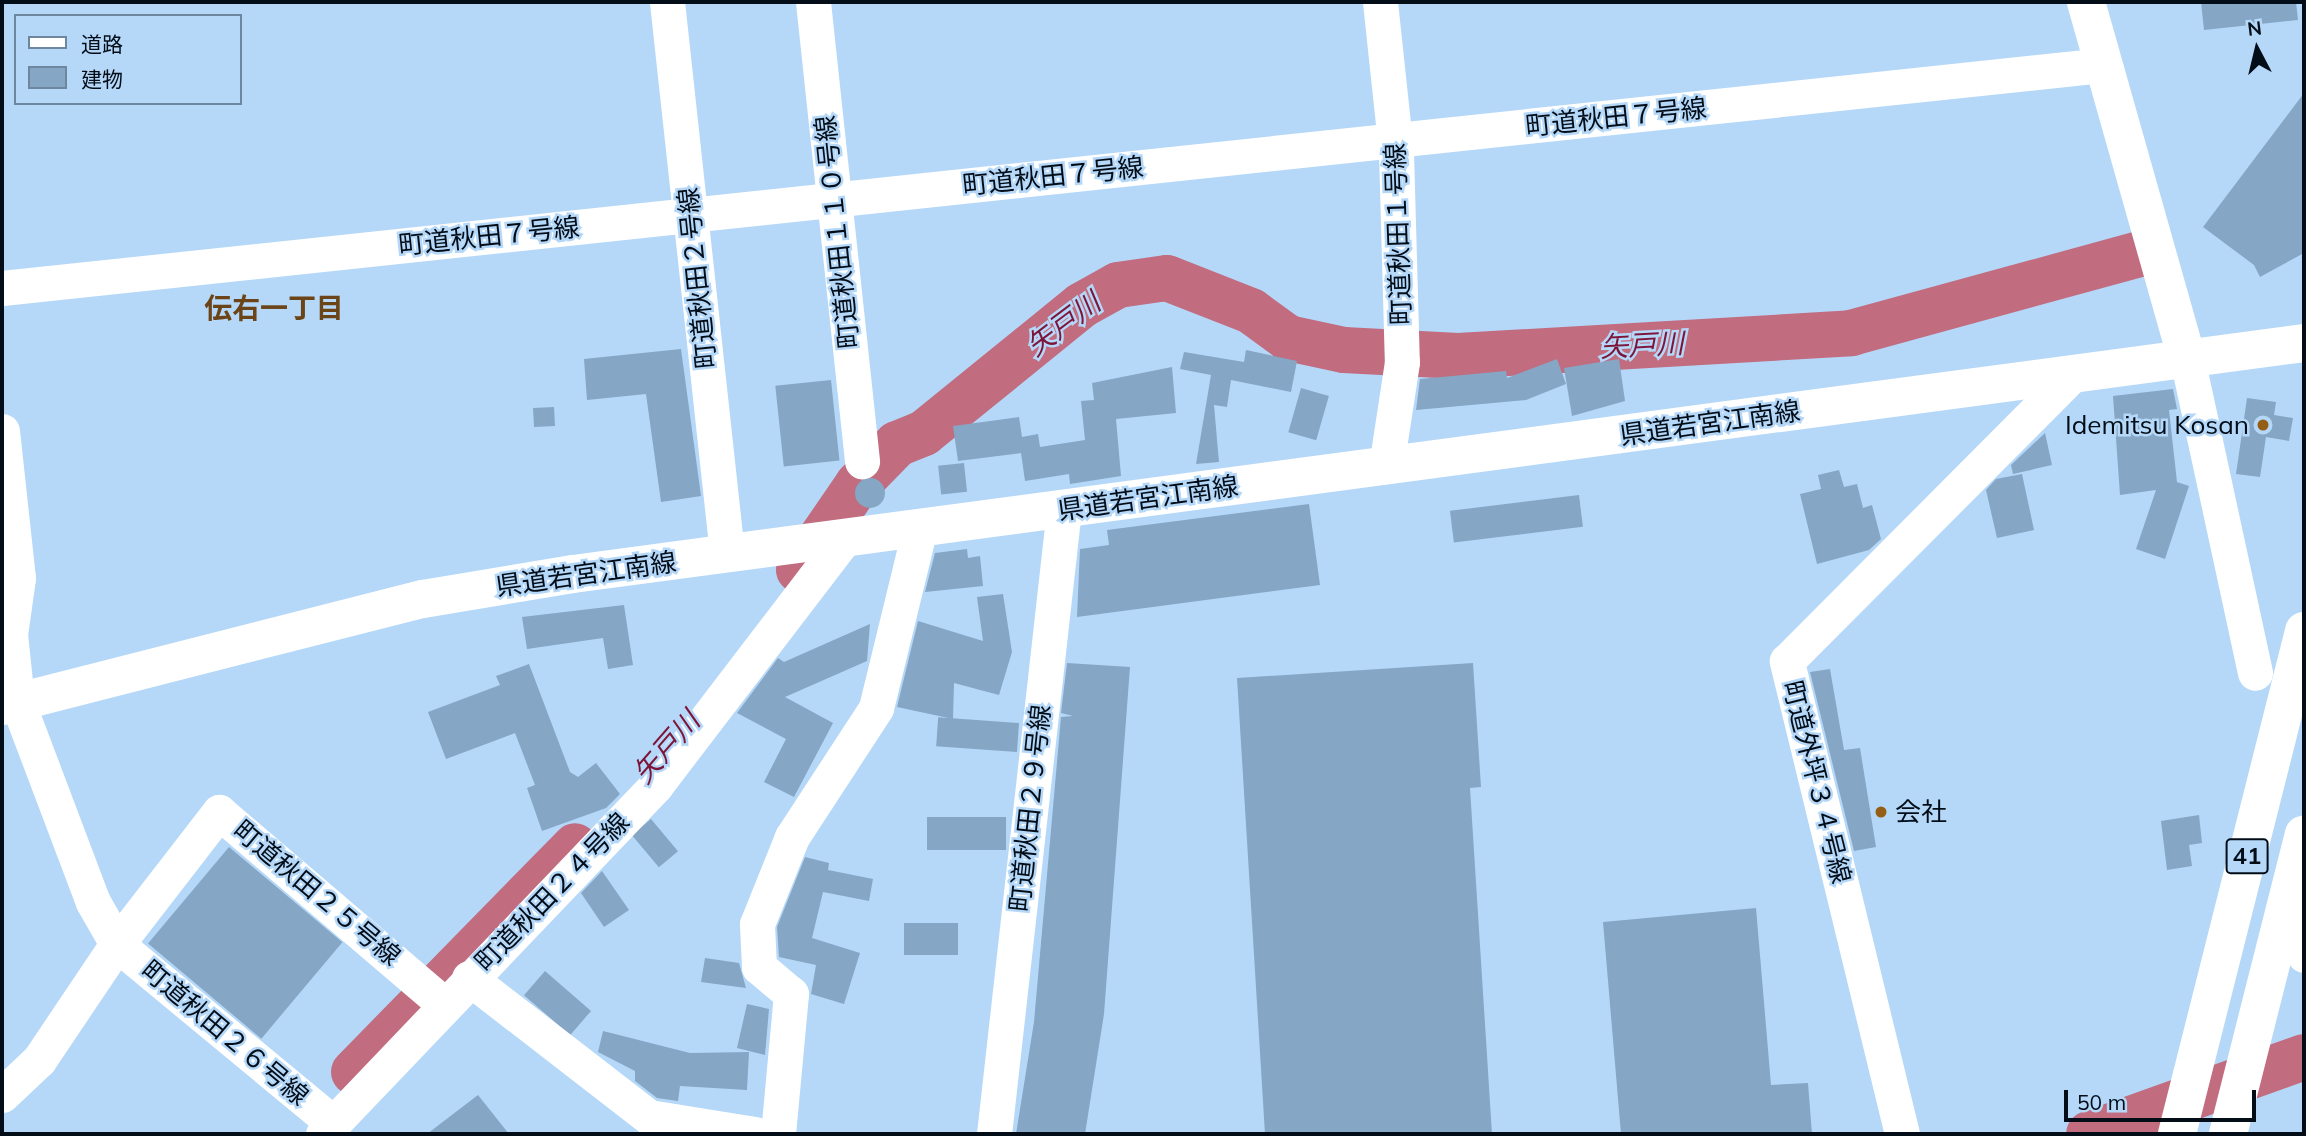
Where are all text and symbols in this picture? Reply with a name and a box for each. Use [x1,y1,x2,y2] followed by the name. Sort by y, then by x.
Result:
[14,14,242,105] legend
[2222,14,2292,84] north arrow
[2246,15,2263,41] text: N
[81,31,123,57] text: 道路
[81,66,123,92] text: 建物
[1524,92,1708,142] street label: 町道秋田７号線
[809,114,865,350] street label: 町道秋田１１０号線
[1379,143,1417,325] street label: 町道秋田１号線
[961,151,1145,201] street label: 町道秋田７号線
[672,186,722,370] street label: 町道秋田２号線
[397,211,581,261] street label: 町道秋田７号線
[1019,285,1107,363] water label: 矢戸川
[204,291,344,325] district label: 伝右一丁目
[1599,326,1685,364] water label: 矢戸川
[1618,395,1802,451] street label: 県道若宮江南線
[2065,409,2249,441] place label: Idemitsu Kosan
[2255,417,2271,433] marker: Idemitsu Kosan
[1056,470,1240,526] street label: 県道若宮江南線
[494,546,678,602] street label: 県道若宮江南線
[1777,677,1857,887] street label: 町道外坪３４号線
[1004,703,1056,913] street label: 町道秋田２９号線
[626,704,706,790] water label: 矢戸川
[1895,796,1947,828] place label: 会社
[1873,804,1889,820] marker: 会社
[469,806,635,978] street label: 町道秋田２４号線
[227,814,407,972] street label: 町道秋田２５号線
[2224,836,2270,876] road number: 41
[135,954,315,1112] street label: 町道秋田２６号線
[2068,1076,2260,1120] scale bar
[2077,1089,2126,1115] text: 50 m

